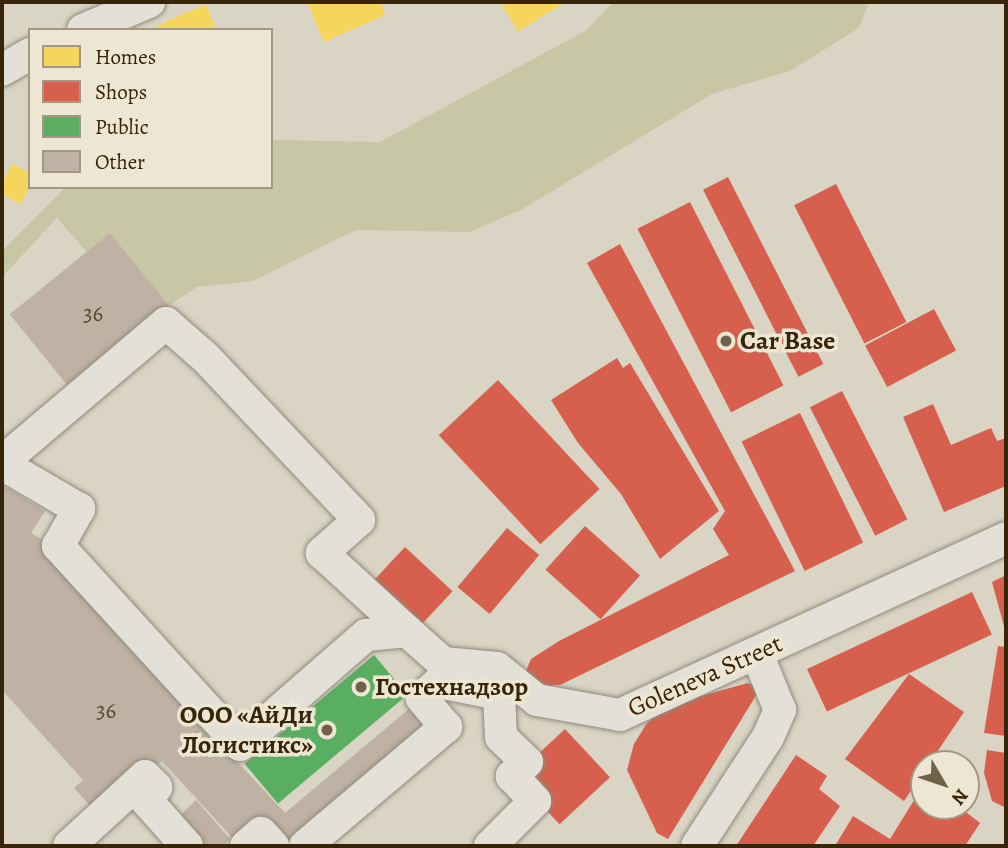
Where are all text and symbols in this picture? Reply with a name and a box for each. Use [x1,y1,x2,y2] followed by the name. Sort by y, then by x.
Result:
[28,28,273,189] legend
[95,43,156,71] text: Homes
[95,78,147,106] text: Shops
[95,113,149,141] text: Public
[95,148,145,176] text: Other
[83,300,103,328] house number: 36
[740,325,835,357] place label: Car Base
[718,333,734,349] marker: Car Base
[623,628,787,724] street label: Goleneva Street
[375,671,528,703] place label: Гостехнадзор
[353,679,369,695] marker: Гостехнадзор
[96,697,116,725] house number: 36
[180,699,313,760] place label: ООО «АйДи Логистикс»
[319,722,335,738] marker: ООО «АйДи Логистикс»
[910,750,980,820] north arrow
[945,783,974,811] text: N

